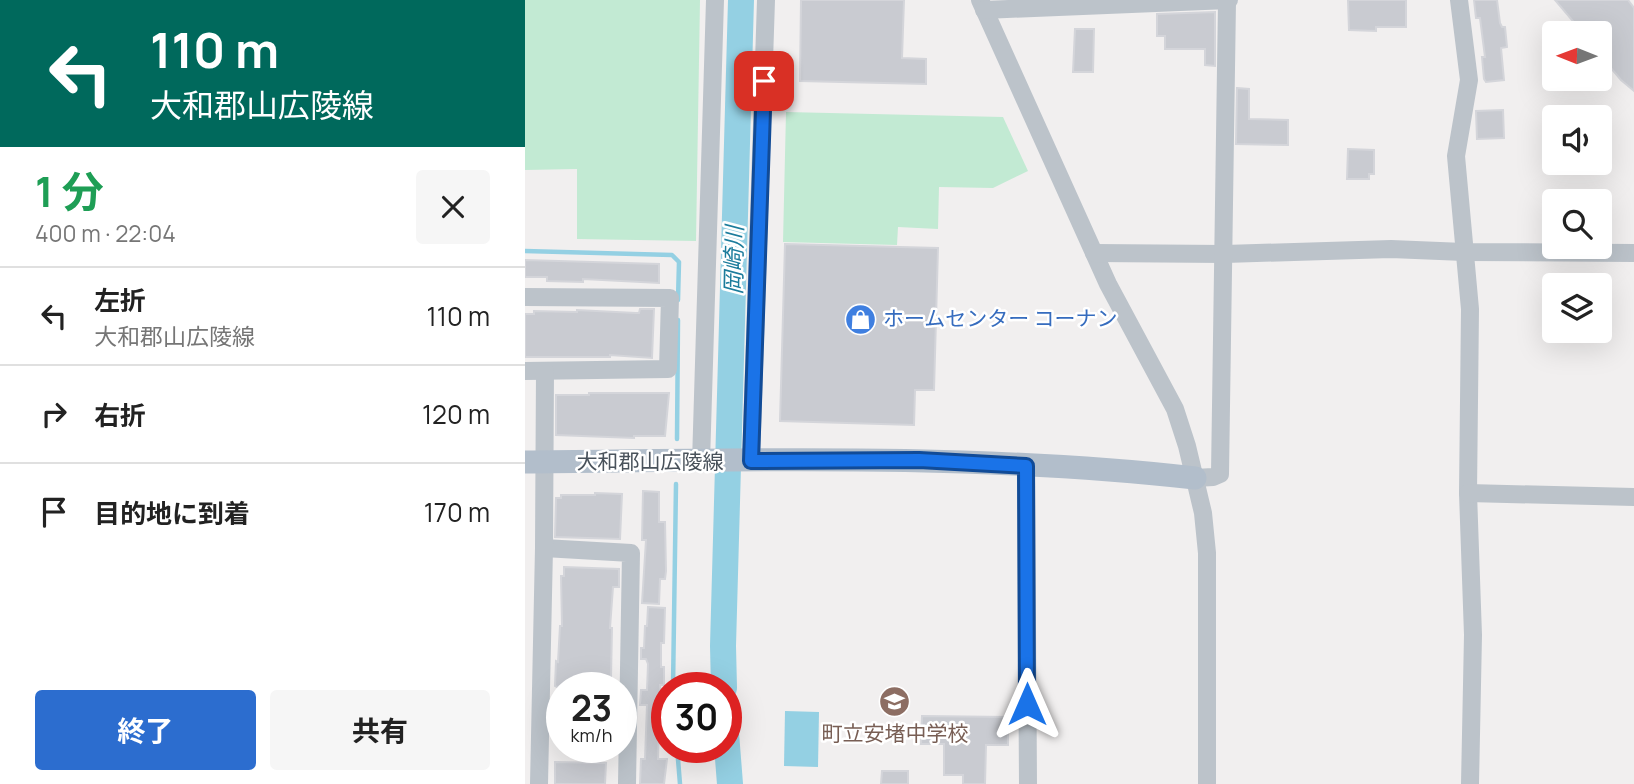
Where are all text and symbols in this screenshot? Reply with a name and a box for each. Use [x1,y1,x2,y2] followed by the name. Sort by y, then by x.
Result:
[150,16,279,83] text: 110 m
[1542,21,1612,91] north arrow
[1542,21,1612,343] map controls
[35,28,126,119] icon: left
[734,51,794,111] pin
[745,62,783,100] icon: arrive
[150,83,374,127] text: 大和郡山広陵線
[1542,105,1612,175] button: sound
[35,162,104,220] text: 1 分
[416,170,490,244] button: close
[1542,189,1612,259] button: search
[35,217,176,249] text: 400 m · 22:04
[716,222,750,295] water label: 岡崎川
[1542,273,1612,343] button: layers
[94,282,146,318] text: 左折
[35,297,73,335] icon: left
[427,298,490,334] text: 110 m
[843,302,877,336] shop icon: ホームセンター コーナン
[883,304,1118,332] place label: ホームセンター コーナン
[94,320,255,352] text: 大和郡山広陵線
[35,395,73,433] icon: right
[422,396,490,432] text: 120 m
[94,397,146,433] text: 右折
[577,447,724,475] street label: 大和郡山広陵線
[35,493,73,531] icon: arrive
[424,494,490,530] text: 170 m
[94,495,250,531] text: 目的地に到着
[990,667,1064,741] position arrow
[651,672,742,763] speed limit sign: 30
[571,684,612,732] text: 23
[878,685,912,719] school or university icon: 町立安堵中学校
[35,690,256,770] button: 終了
[270,690,490,770] button: 共有
[822,719,969,747] place label: 町立安堵中学校
[571,723,612,747] text: km/h

